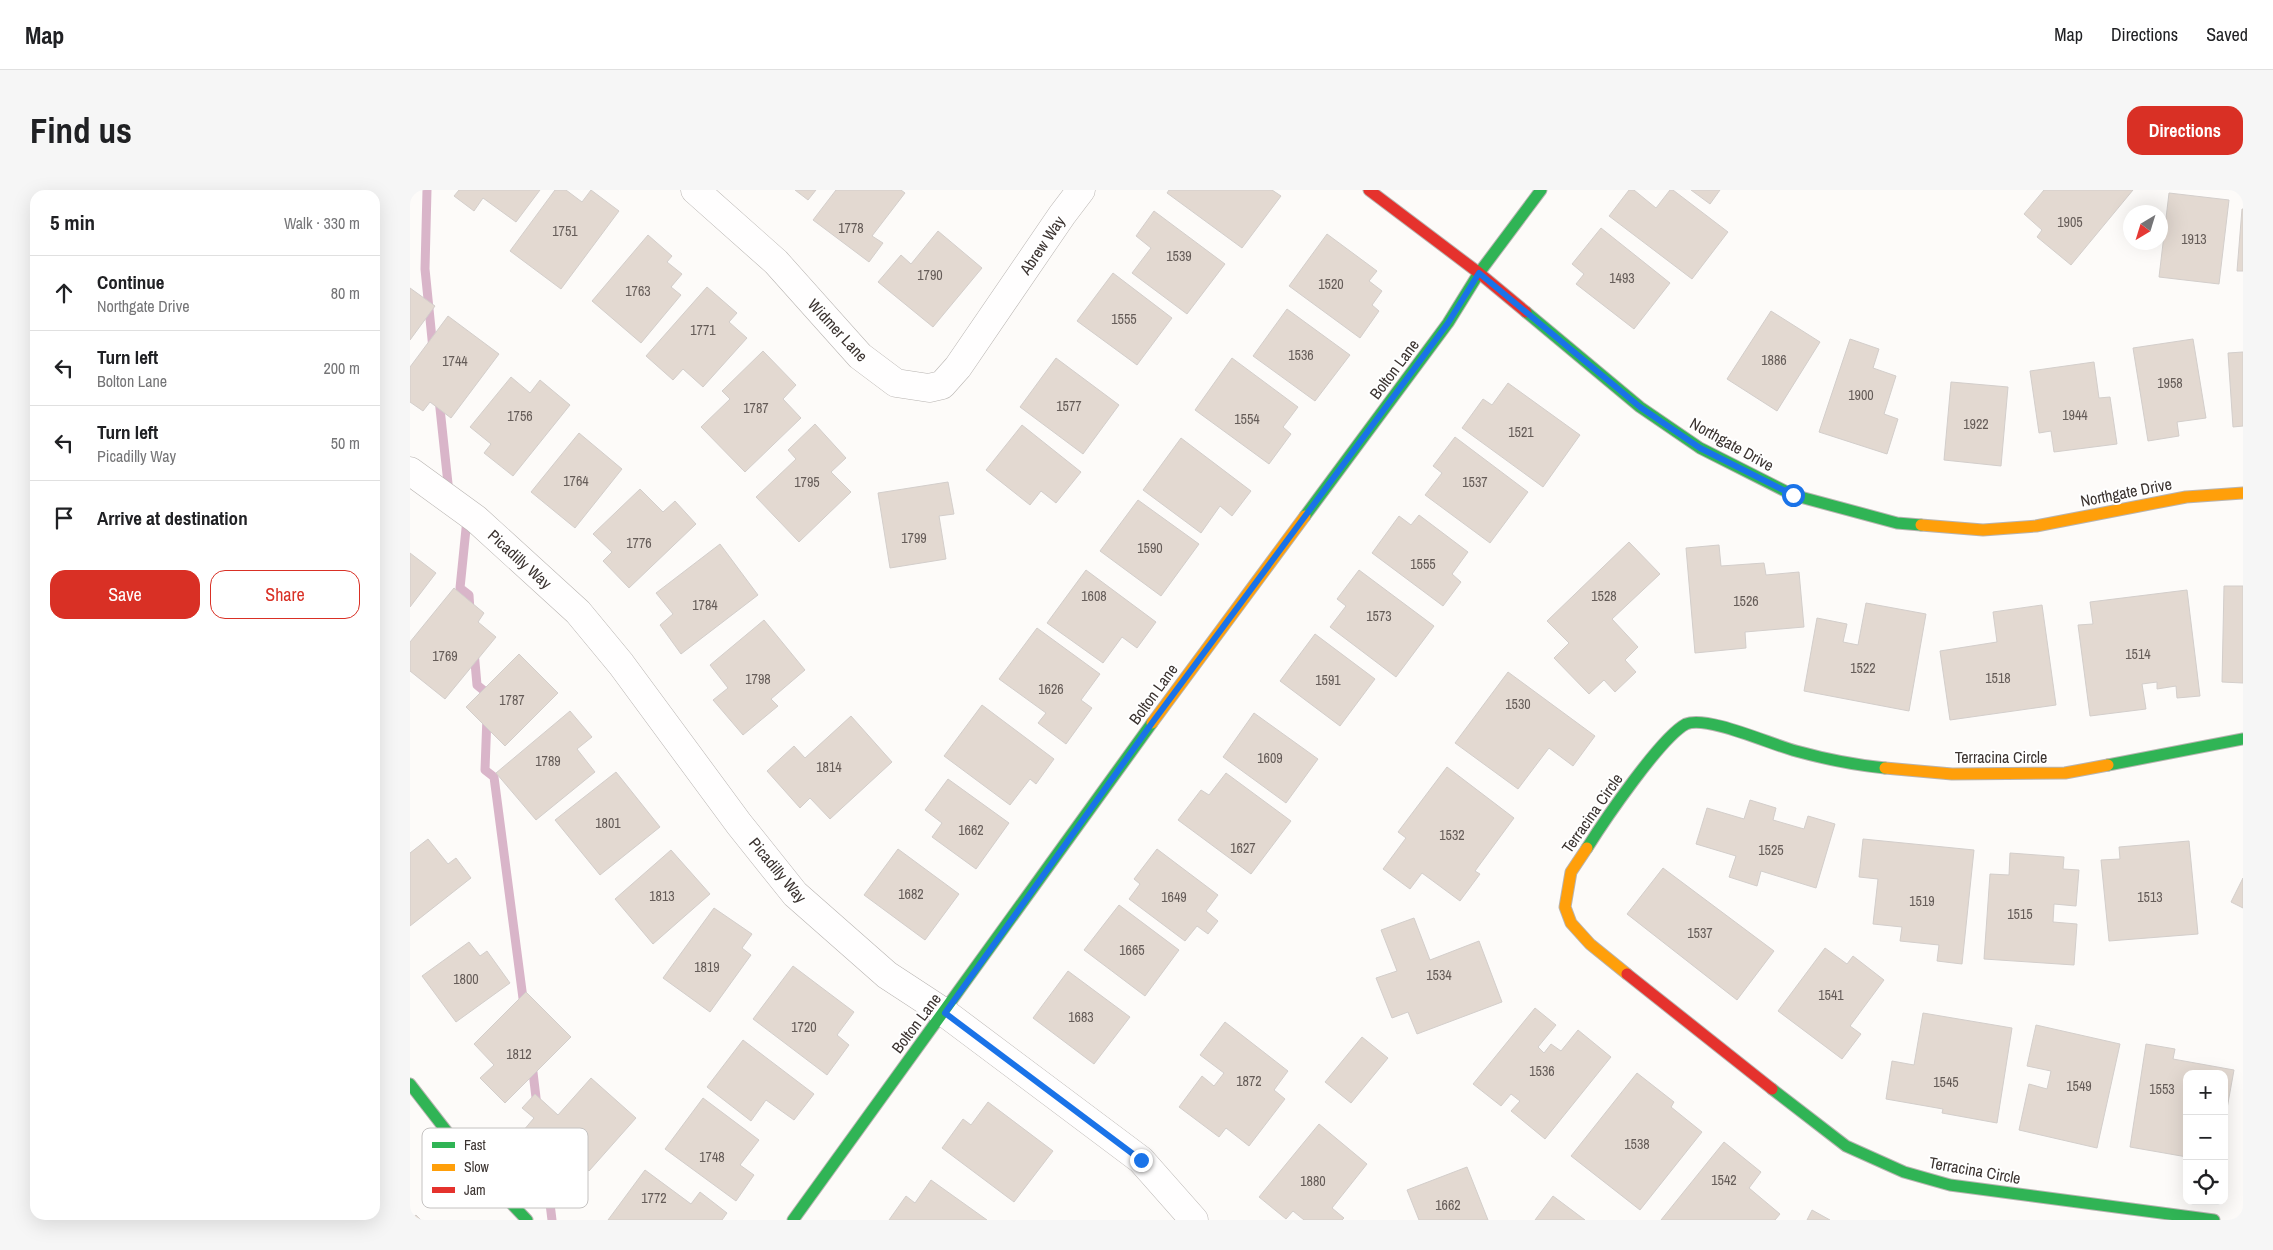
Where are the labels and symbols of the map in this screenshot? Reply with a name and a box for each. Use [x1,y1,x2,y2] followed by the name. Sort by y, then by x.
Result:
[2123,205,2168,250] north arrow
[1014,211,1070,280] street label: Abrew Way
[2057,213,2083,231] house number: 1905
[838,219,864,237] house number: 1778
[552,222,578,240] house number: 1751
[2181,230,2207,248] house number: 1913
[1166,247,1192,265] house number: 1539
[917,266,943,284] house number: 1790
[1609,269,1635,287] house number: 1493
[1318,275,1344,293] house number: 1520
[625,282,651,300] house number: 1763
[803,294,873,366] street label: Widmer Lane
[1111,310,1137,328] house number: 1555
[690,321,716,339] house number: 1771
[1364,334,1424,404] street label: Bolton Lane
[1288,346,1314,364] house number: 1536
[1761,351,1787,369] house number: 1886
[442,352,468,370] house number: 1744
[2157,374,2183,392] house number: 1958
[1848,386,1874,404] house number: 1900
[1056,397,1082,415] house number: 1577
[743,399,769,417] house number: 1787
[2062,406,2088,424] house number: 1944
[507,407,533,425] house number: 1756
[1234,410,1260,428] house number: 1554
[1686,412,1778,476] street label: Northgate Drive
[1963,415,1989,433] house number: 1922
[1508,423,1534,441] house number: 1521
[563,472,589,490] house number: 1764
[2078,472,2174,512] street label: Northgate Drive
[794,473,820,491] house number: 1795
[1462,473,1488,491] house number: 1537
[1782,484,1805,507] route start
[483,524,557,594] street label: Picadilly Way
[901,529,927,547] house number: 1799
[626,534,652,552] house number: 1776
[1137,539,1163,557] house number: 1590
[1410,555,1436,573] house number: 1555
[1081,587,1107,605] house number: 1608
[1591,587,1617,605] house number: 1528
[1733,592,1759,610] house number: 1526
[692,596,718,614] house number: 1784
[1366,607,1392,625] house number: 1573
[2125,645,2151,663] house number: 1514
[432,647,458,665] house number: 1769
[1124,659,1182,729] street label: Bolton Lane
[1850,659,1876,677] house number: 1522
[1985,669,2011,687] house number: 1518
[745,670,771,688] house number: 1798
[1315,671,1341,689] house number: 1591
[1038,680,1064,698] house number: 1626
[499,691,525,709] house number: 1787
[1505,695,1531,713] house number: 1530
[1955,746,2047,768] street label: Terracina Circle
[1257,749,1283,767] house number: 1609
[535,752,561,770] house number: 1789
[816,758,842,776] house number: 1814
[1556,769,1628,857] street label: Terracina Circle
[595,814,621,832] house number: 1801
[958,821,984,839] house number: 1662
[1439,826,1465,844] house number: 1532
[744,833,812,908] street label: Picadilly Way
[1230,839,1256,857] house number: 1627
[1758,841,1784,859] house number: 1525
[898,885,924,903] house number: 1682
[649,887,675,905] house number: 1813
[1161,888,1187,906] house number: 1649
[2137,888,2163,906] house number: 1513
[1909,892,1935,910] house number: 1519
[2007,905,2033,923] house number: 1515
[1687,924,1713,942] house number: 1537
[1119,941,1145,959] house number: 1665
[694,958,720,976] house number: 1819
[1426,966,1452,984] house number: 1534
[453,970,479,988] house number: 1800
[1818,986,1844,1004] house number: 1541
[886,988,946,1058] street label: Bolton Lane
[1068,1008,1094,1026] house number: 1683
[791,1018,817,1036] house number: 1720
[506,1045,532,1063] house number: 1812
[1529,1062,1555,1080] house number: 1536
[1236,1072,1262,1090] house number: 1872
[1933,1073,1959,1091] house number: 1545
[2066,1077,2092,1095] house number: 1549
[2149,1080,2175,1098] house number: 1553
[422,1128,588,1208] legend
[1624,1135,1650,1153] house number: 1538
[464,1136,486,1154] text: Fast
[699,1148,725,1166] house number: 1748
[1130,1149,1153,1172] route end
[1927,1151,2023,1189] street label: Terracina Circle
[464,1158,490,1176] text: Slow
[1711,1171,1737,1189] house number: 1542
[1300,1172,1326,1190] house number: 1880
[464,1181,486,1199] text: Jam
[641,1189,667,1207] house number: 1772
[1435,1196,1461,1214] house number: 1662

